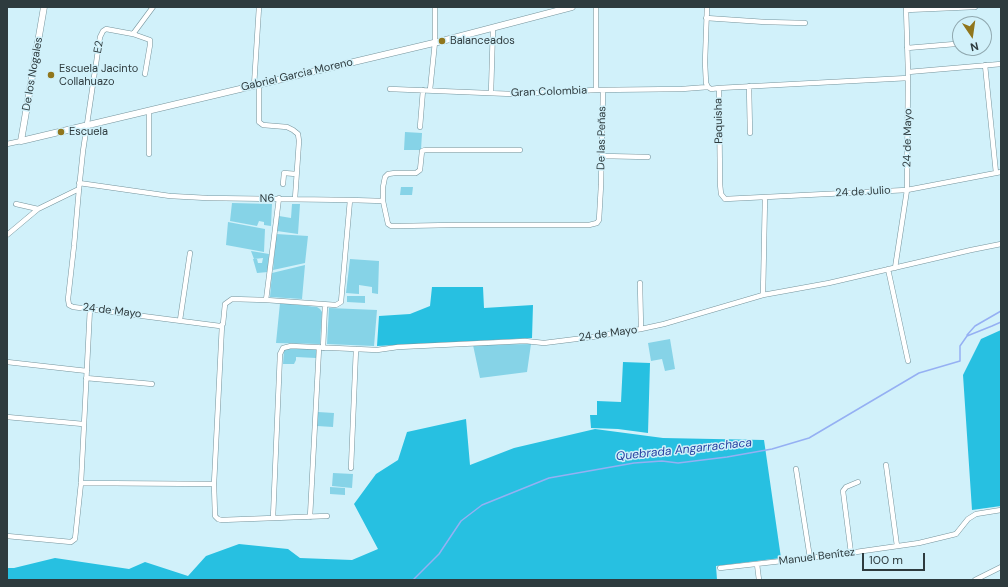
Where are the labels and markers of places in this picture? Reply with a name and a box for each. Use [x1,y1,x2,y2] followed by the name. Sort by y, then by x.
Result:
[450,34,515,48] place label: Balanceados
[437,36,447,46] marker: Balanceados
[59,62,138,88] place label: Escuela Jacinto Collahuazo
[46,70,56,80] marker: Escuela Jacinto Collahuazo
[69,125,108,139] place label: Escuela
[56,127,66,137] marker: Escuela

